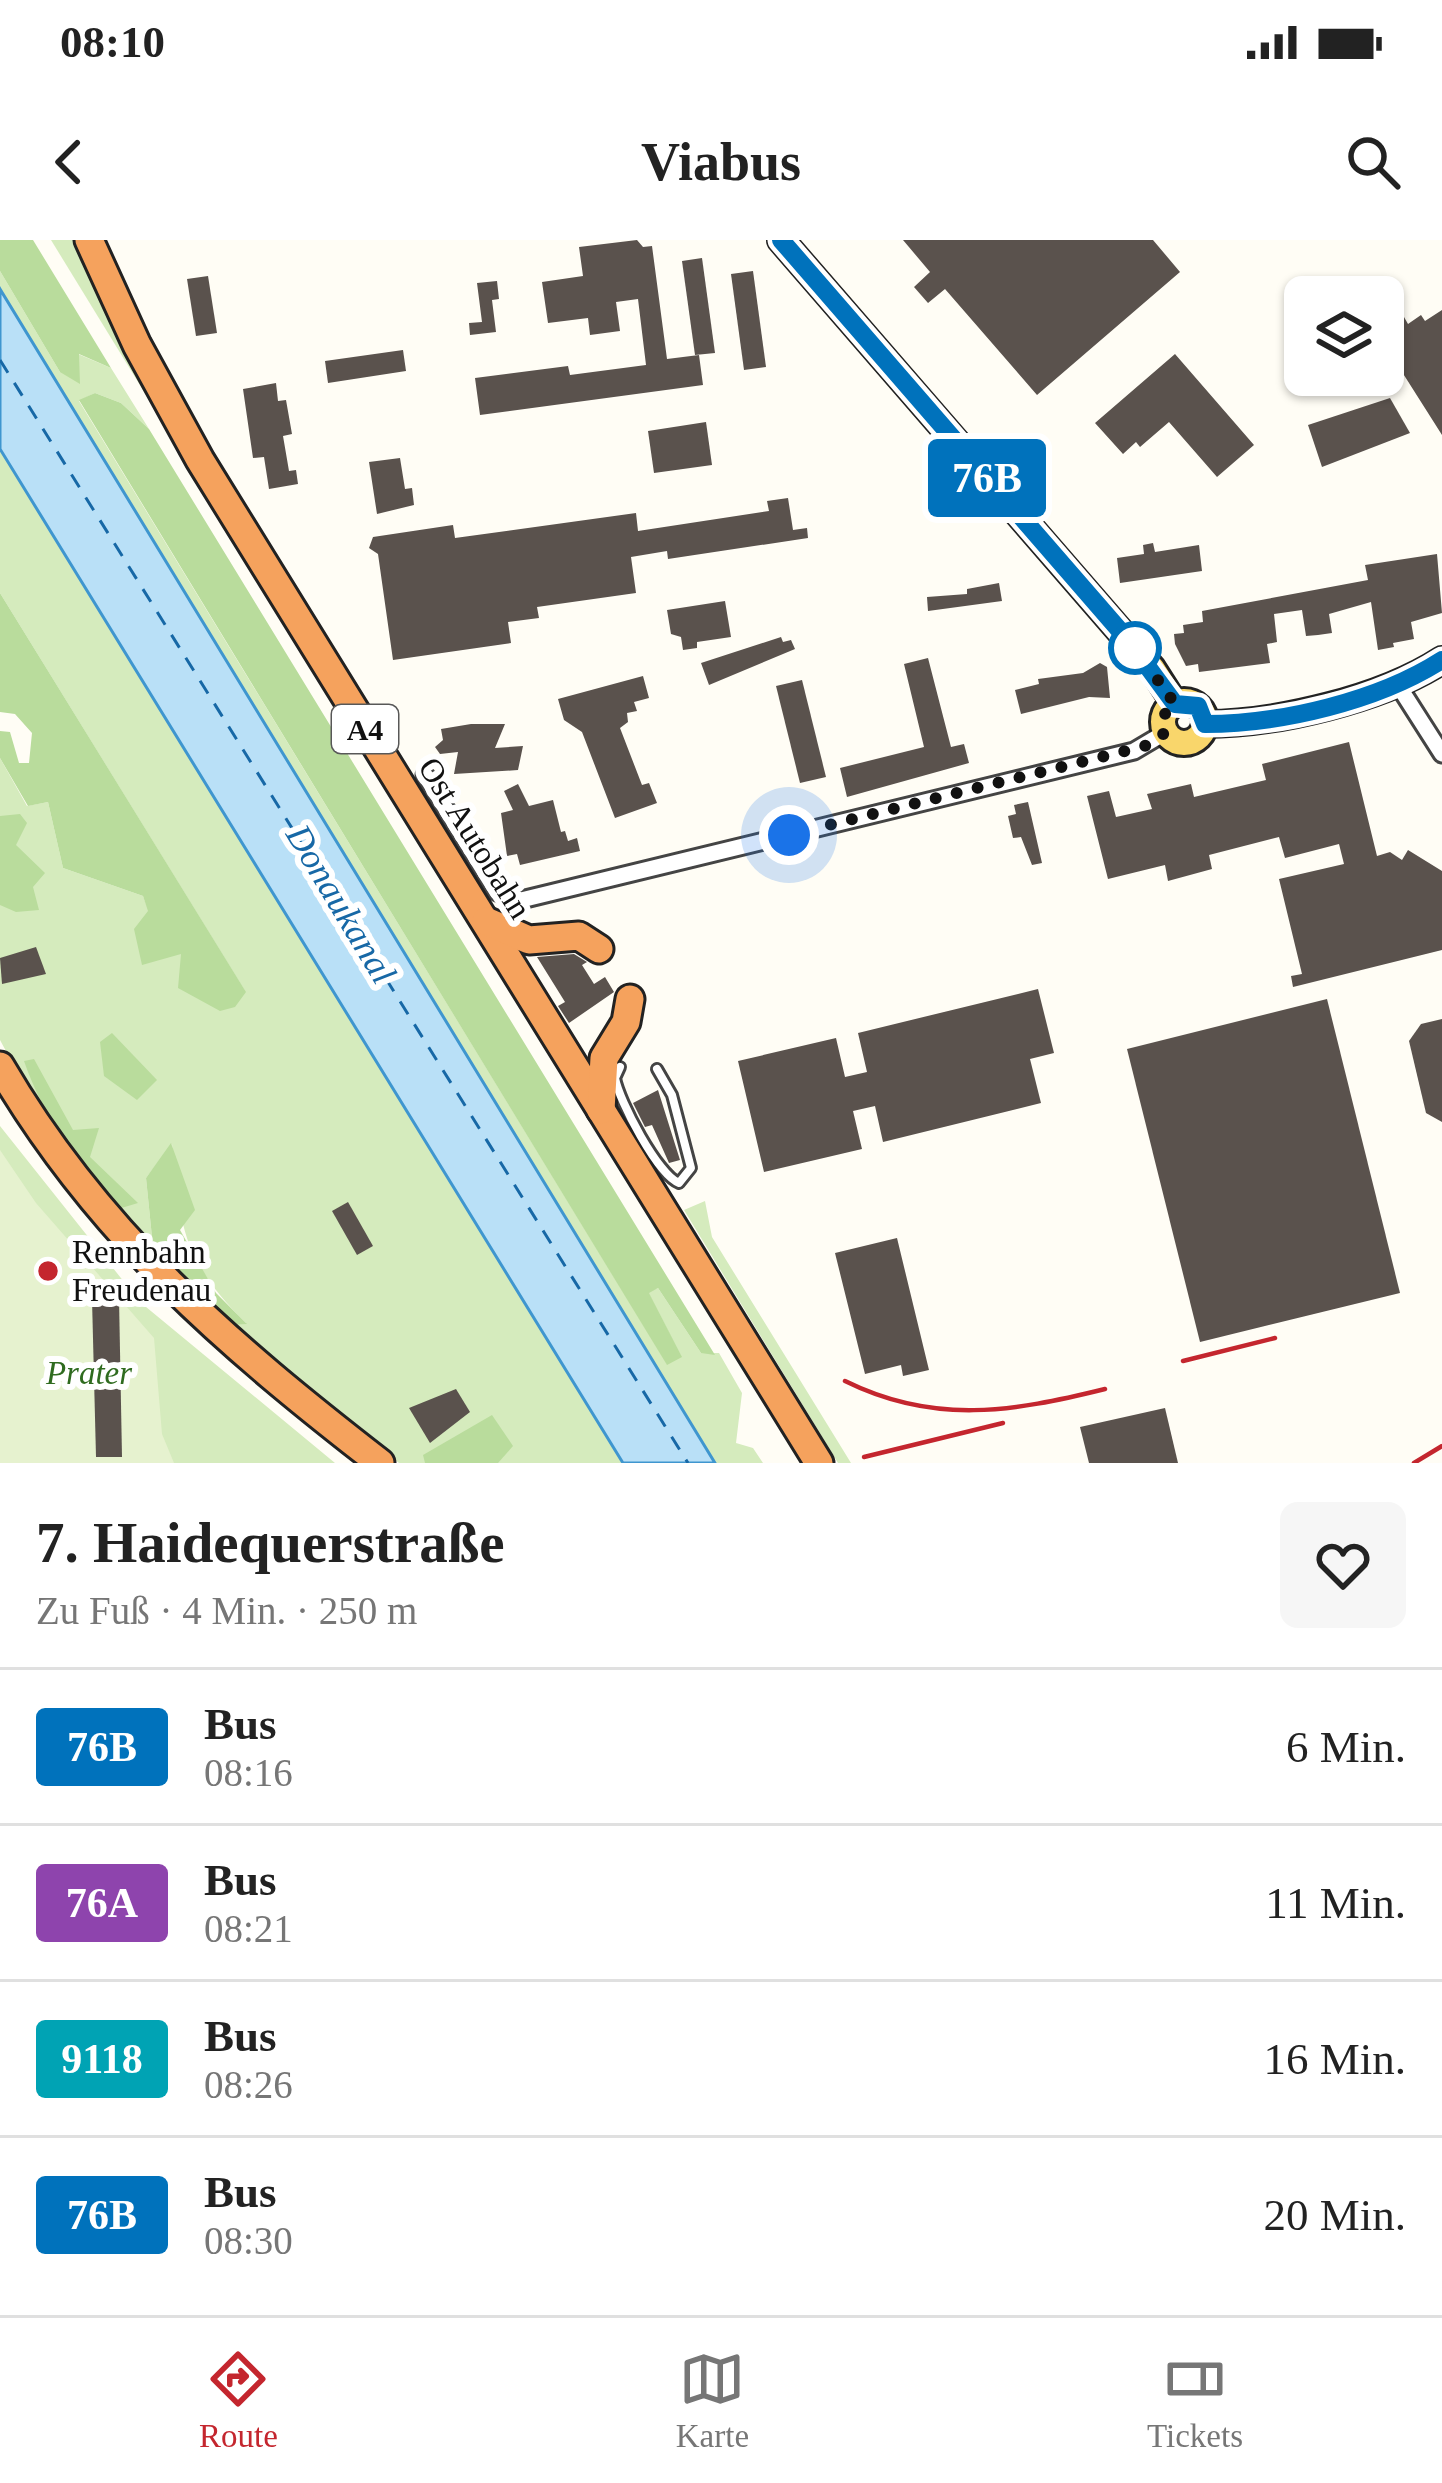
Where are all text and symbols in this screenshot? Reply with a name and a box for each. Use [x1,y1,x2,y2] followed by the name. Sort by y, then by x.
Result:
[60,17,165,67] text: 08:10
[36,129,102,195] icon: back
[1340,129,1406,195] icon: search
[641,132,801,192] text: Viabus
[1284,276,1404,396] map controls
[1284,276,1404,396] button: layers
[918,439,1056,517] line badge: 76B
[952,455,1022,501] text: 76B
[1110,623,1160,673] unlabelled marker
[332,705,398,753] road number: A4
[411,751,539,925] street label: Ost Autobahn
[759,805,819,865] your location
[278,817,404,991] water label: Donaukanal
[72,1234,211,1308] place label: Rennbahn Freudenau
[35,1258,61,1284] marker: Rennbahn Freudenau
[45,1355,132,1391] park label: Prater
[1280,1502,1406,1628] button: heart
[36,1511,505,1574] text: 7. Haidequerstraße
[36,1589,417,1632] text: Zu Fuß · 4 Min. · 250 m
[204,1699,277,1749] text: Bus
[1286,1722,1406,1772] text: 6 Min.
[67,1724,137,1770] text: 76B
[204,1751,293,1794] text: 08:16
[204,1855,277,1905] text: Bus
[1265,1878,1406,1928] text: 11 Min.
[66,1880,138,1926] text: 76A
[204,1907,293,1950] text: 08:21
[204,2011,277,2061] text: Bus
[1263,2034,1406,2084] text: 16 Min.
[61,2036,143,2082] text: 9118
[204,2063,293,2106] text: 08:26
[204,2167,277,2217] text: Bus
[1263,2190,1406,2240] text: 20 Min.
[67,2192,137,2238] text: 76B
[204,2219,293,2262] text: 08:30
[199,2346,278,2455] tab: Route
[676,2346,749,2455] tab: Karte
[1147,2346,1243,2455] tab: Tickets

